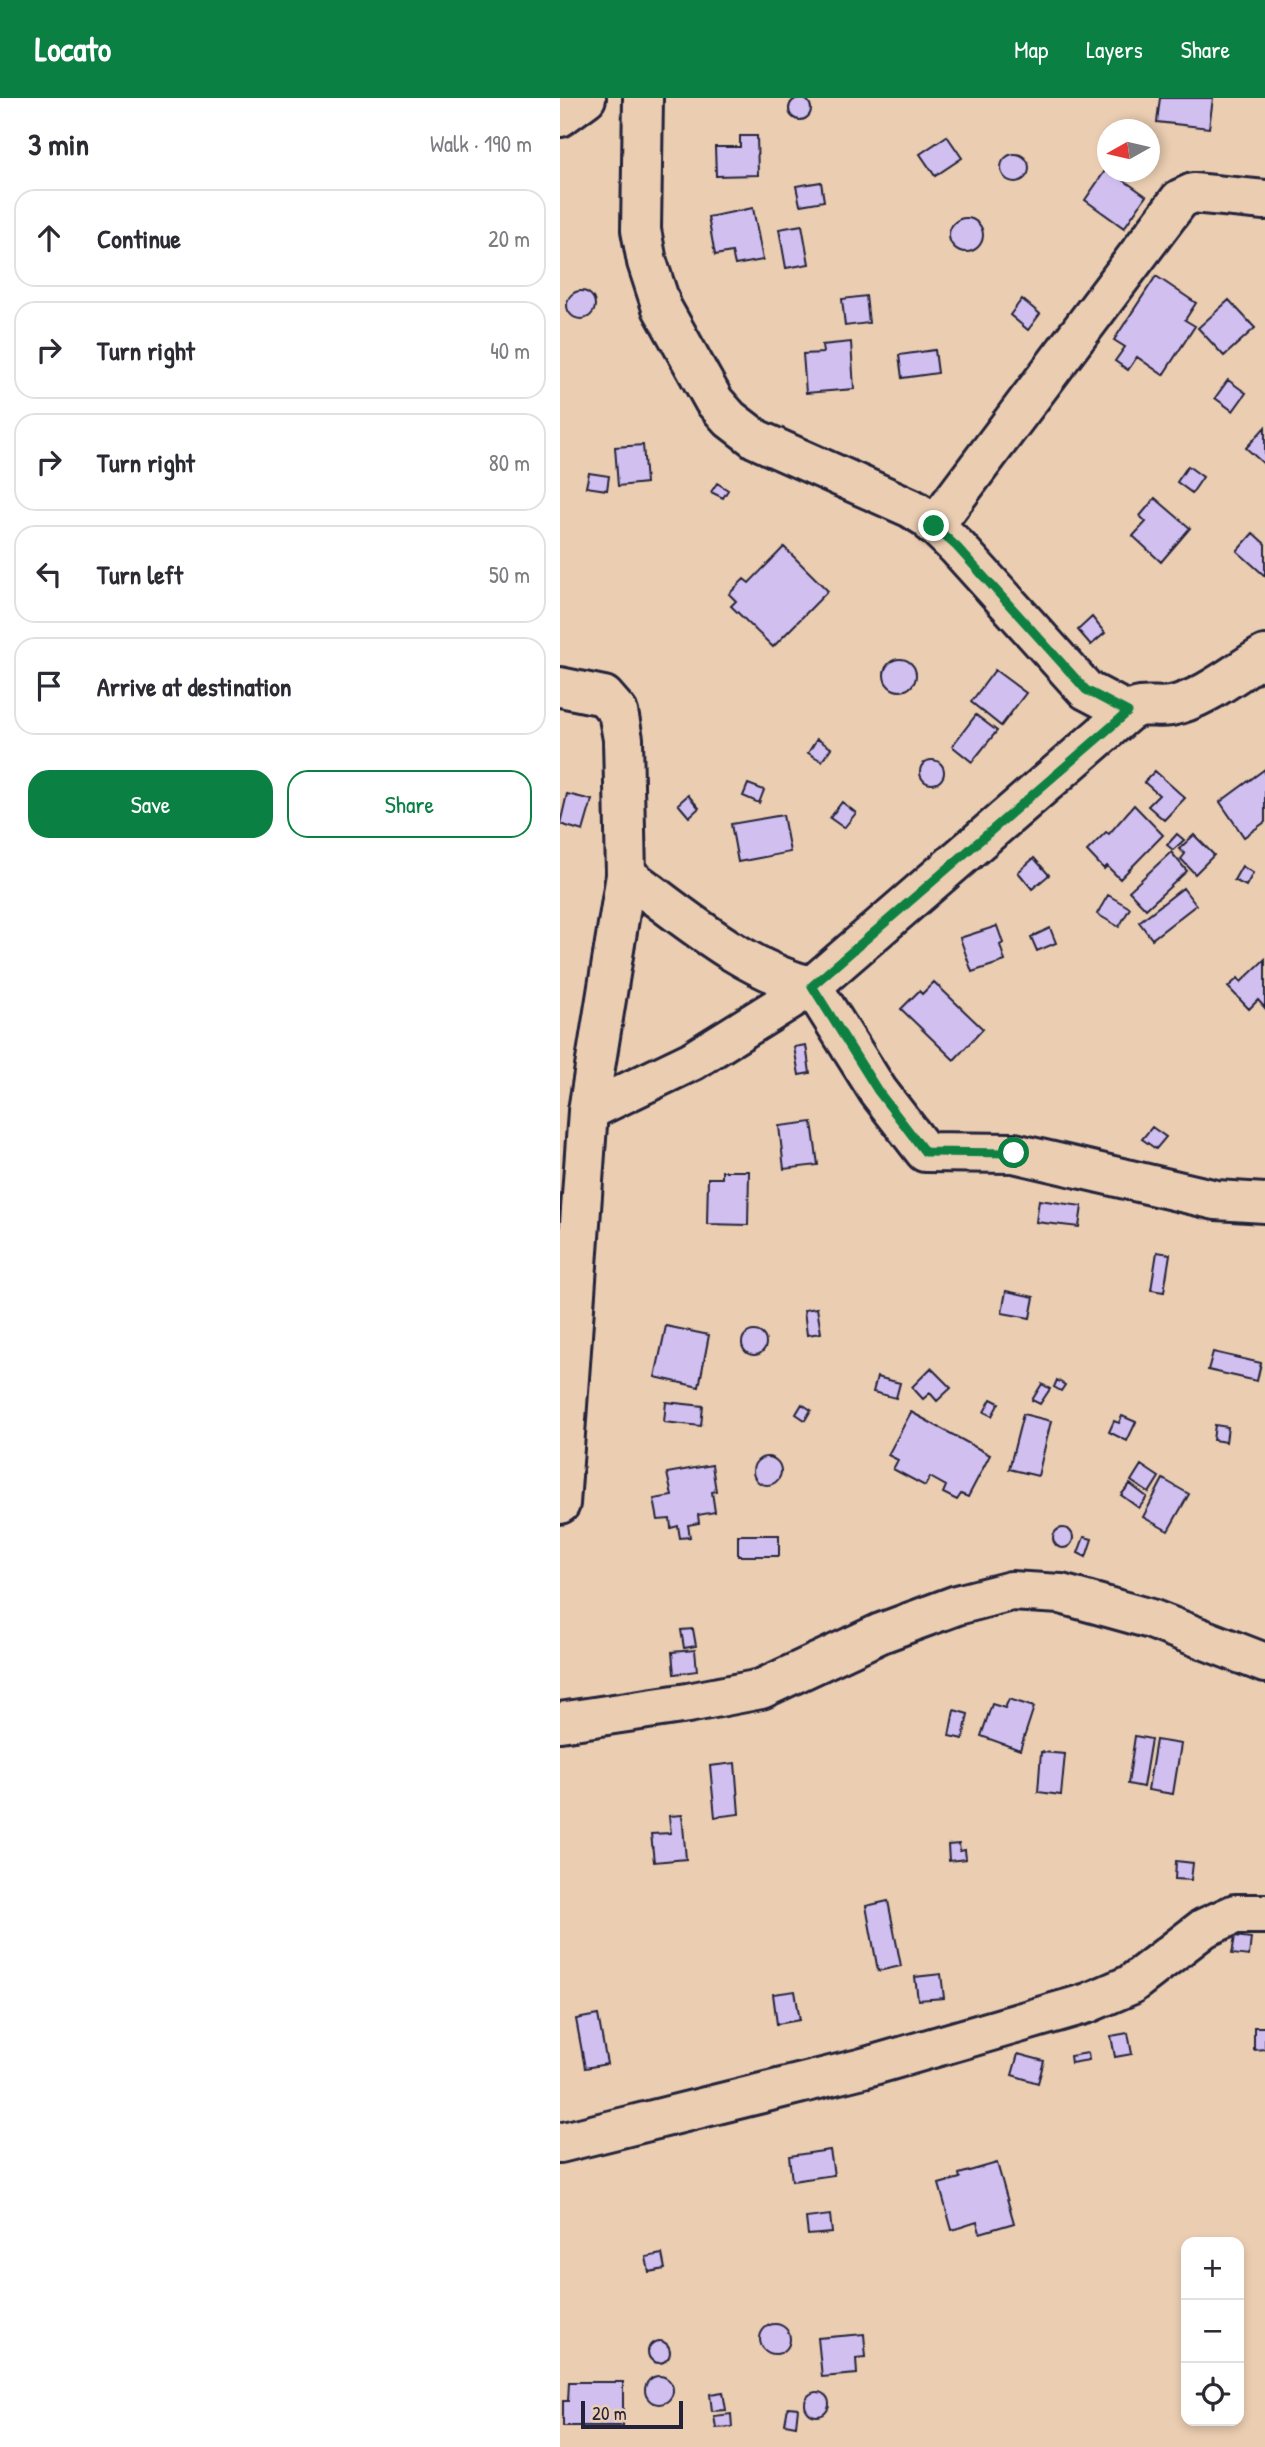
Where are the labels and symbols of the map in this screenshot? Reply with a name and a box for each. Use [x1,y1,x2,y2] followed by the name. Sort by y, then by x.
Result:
[1097,119,1160,182] north arrow
[918,510,949,541] route end
[998,1137,1029,1168] route start
[581,2398,682,2430] scale bar

